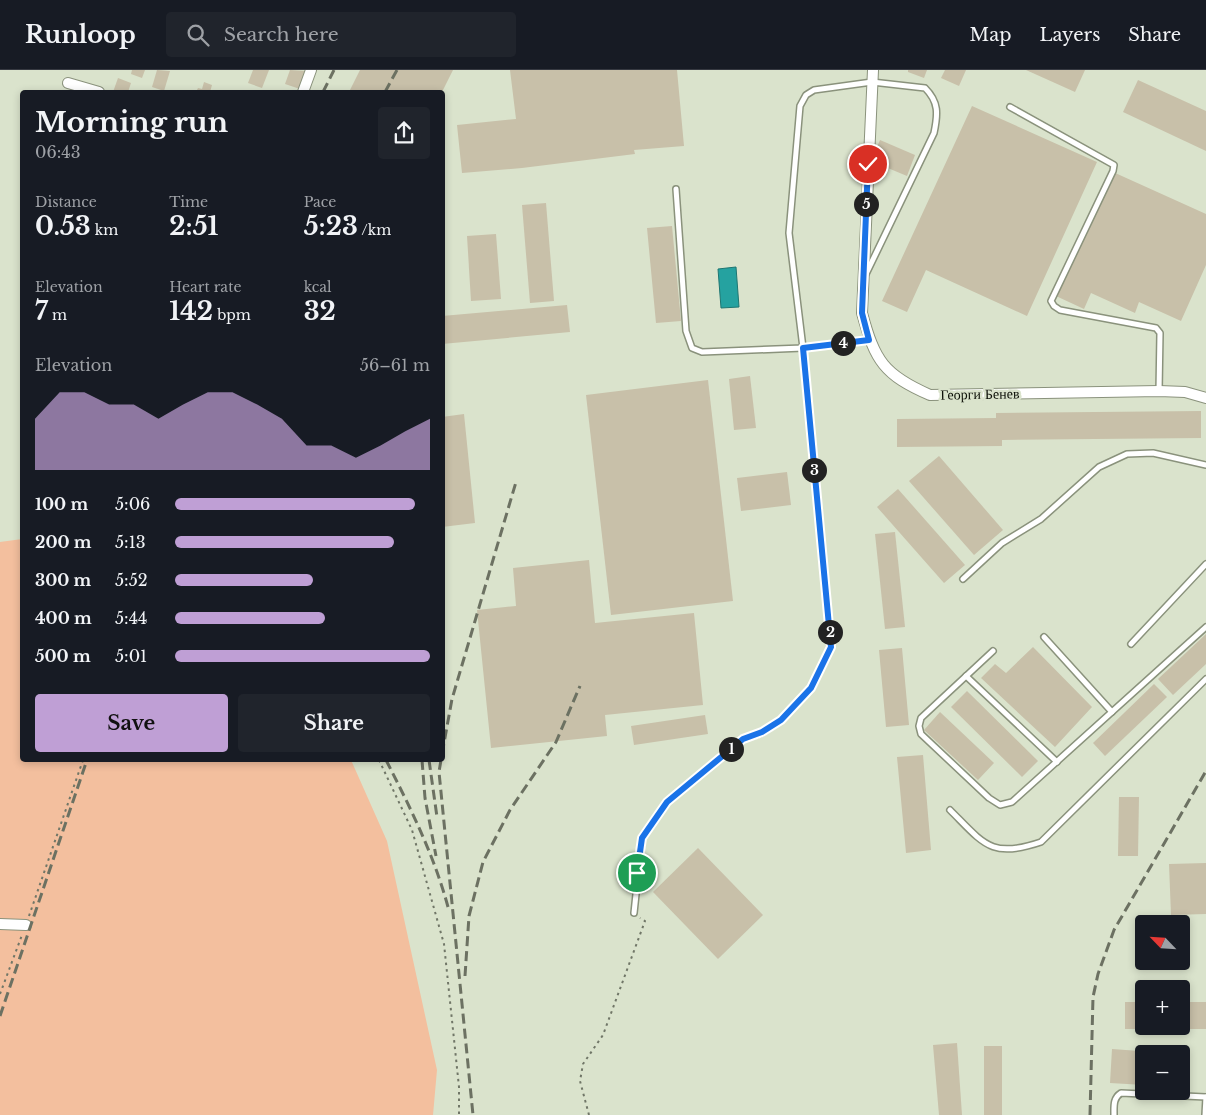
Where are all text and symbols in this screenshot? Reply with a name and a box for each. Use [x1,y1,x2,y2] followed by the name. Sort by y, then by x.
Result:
[166,12,516,57] search box
[25,20,136,49] text: Runloop
[184,21,212,49] icon: search
[224,23,339,46] text: Search here
[970,24,1011,46] text: Map
[1039,24,1100,46] text: Layers
[1128,24,1181,46] text: Share
[35,105,228,140] text: Morning run
[378,107,430,159] button: share
[35,142,81,162] text: 06:43
[847,143,889,185] pin
[854,150,882,178] icon: check
[854,192,878,216] pin: 5
[35,193,97,211] text: Distance
[169,193,208,211] text: Time
[304,193,336,211] text: Pace
[862,195,871,213] text: 5
[35,211,91,242] text: 0.53
[169,211,218,242] text: 2:51
[304,211,358,242] text: 5:23
[91,221,118,239] text: km
[358,221,391,239] text: /km
[35,278,103,296] text: Elevation
[169,278,241,296] text: Heart rate
[304,278,332,296] text: kcal
[35,296,48,327] text: 7
[169,296,213,327] text: 142
[304,296,336,327] text: 32
[48,306,67,324] text: m
[213,306,251,324] text: bpm
[830,330,856,356] pin: 4
[839,334,848,352] text: 4
[35,355,112,375] text: Elevation
[360,355,430,375] text: 56–61 m
[940,384,1020,404] street label: Георги Бенев
[802,458,826,482] pin: 3
[810,461,819,479] text: 3
[35,494,88,514] text: 100 m
[115,494,150,514] text: 5:06
[35,532,92,552] text: 200 m
[115,532,146,552] text: 5:13
[35,570,91,590] text: 300 m
[115,570,148,590] text: 5:52
[35,608,92,628] text: 400 m
[115,608,147,628] text: 5:44
[818,620,842,644] pin: 2
[826,623,835,641] text: 2
[35,646,91,666] text: 500 m
[115,646,147,666] text: 5:01
[35,694,228,752] button: Save
[238,694,430,752] button: Share
[718,736,744,762] pin: 1
[728,740,735,758] text: 1
[616,852,658,894] pin
[623,859,651,887] icon: arrive
[1135,915,1190,970] north arrow
[1135,915,1190,1100] map controls
[1135,980,1190,1035] button: +
[1135,1045,1190,1100] button: −

